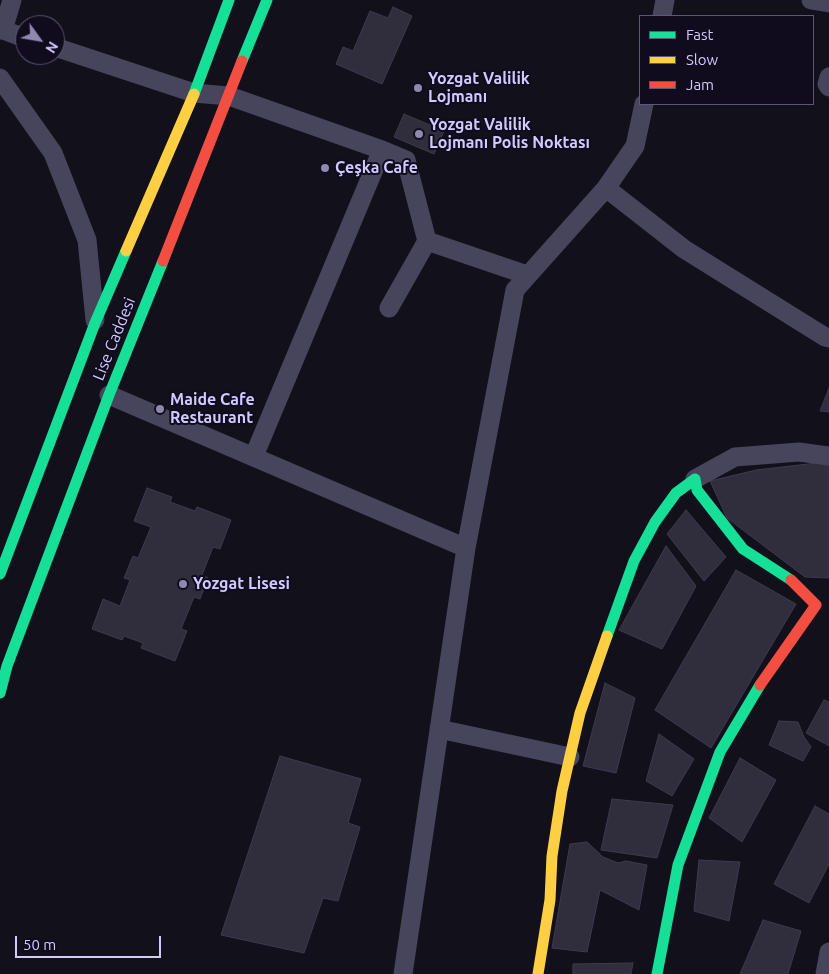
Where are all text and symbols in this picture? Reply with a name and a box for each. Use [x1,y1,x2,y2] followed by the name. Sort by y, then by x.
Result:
[15,15,65,65] north arrow
[639,15,814,105] legend
[686,26,713,43] text: Fast
[42,39,61,56] text: N
[686,51,718,68] text: Slow
[428,69,530,107] place label: Yozgat Valilik Lojmanı
[686,76,714,93] text: Jam
[412,82,424,94] marker: Yozgat Valilik Lojmanı
[429,115,590,153] place label: Yozgat Valilik Lojmanı Polis Noktası
[413,128,425,140] marker: Yozgat Valilik Lojmanı Polis Noktası
[335,158,418,178] place label: Çeşka Cafe
[319,162,331,174] marker: Çeşka Cafe
[89,295,139,383] street label: Lise Caddesi
[170,390,255,428] place label: Maide Cafe Restaurant
[154,403,166,415] marker: Maide Cafe Restaurant
[193,574,290,594] place label: Yozgat Lisesi
[177,578,189,590] marker: Yozgat Lisesi
[18,926,164,958] scale bar
[23,936,56,953] text: 50 m

